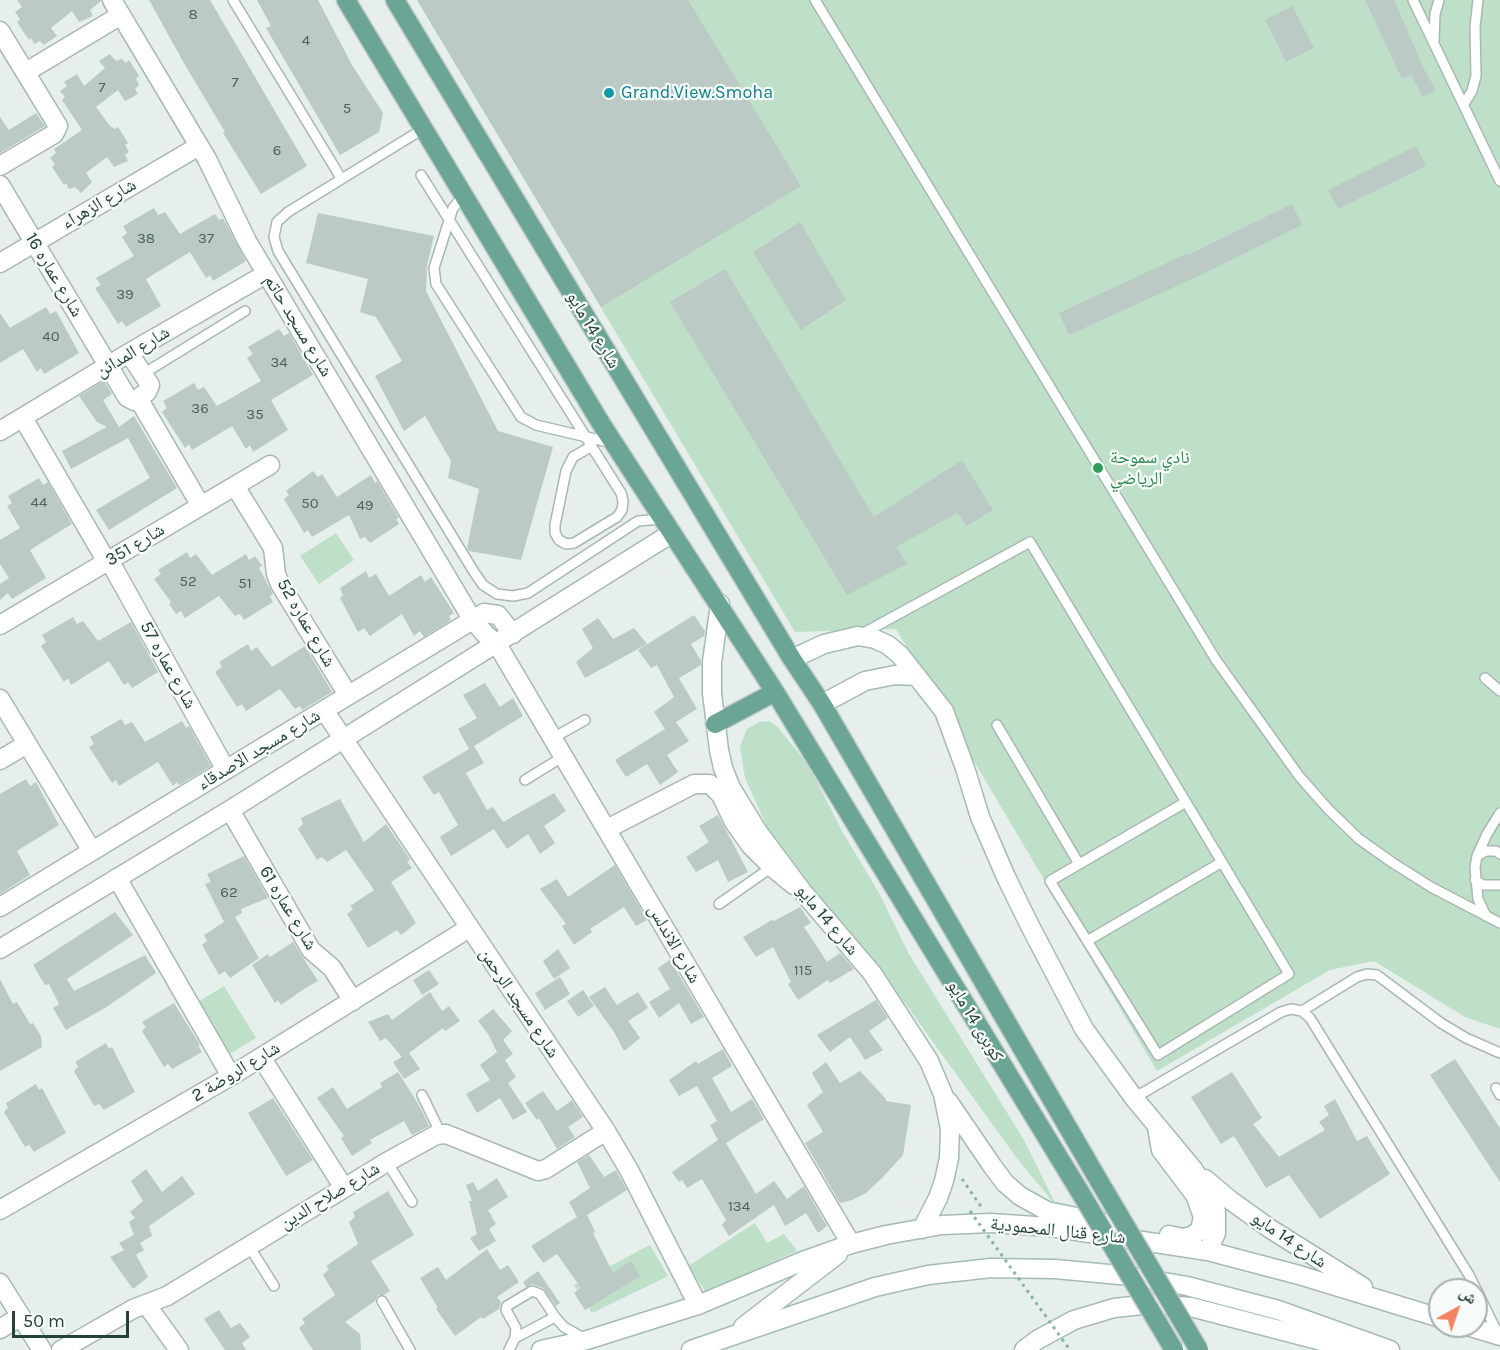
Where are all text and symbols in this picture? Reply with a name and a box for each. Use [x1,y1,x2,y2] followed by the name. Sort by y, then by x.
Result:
[188,6,198,24] house number: 8
[302,32,310,50] house number: 4
[231,74,239,92] house number: 7
[98,79,106,97] house number: 7
[621,82,773,104] place label: Grand.View.Smoha
[602,86,616,100] marker: Grand.View.Smoha
[343,100,351,118] house number: 5
[273,142,281,160] house number: 6
[58,174,140,234] street label: شارع الزهراء
[20,229,88,321] street label: شارع عماره 16
[137,230,155,248] house number: 38
[198,230,214,248] house number: 37
[259,271,337,381] street label: شارع مسجد حاتم
[116,286,134,304] house number: 39
[562,288,624,372] street label: شارع 14 مايو
[92,322,174,382] street label: شارع المدائن
[42,328,60,346] house number: 40
[270,354,288,372] house number: 34
[191,400,209,418] house number: 36
[246,406,264,424] house number: 35
[1110,447,1190,490] place label: نادي سموحة الرياضي
[1091,461,1105,475] marker: نادي سموحة الرياضي
[31,494,47,512] house number: 44
[301,495,319,513] house number: 50
[356,497,374,515] house number: 49
[101,519,169,571] street label: شارع 351
[179,573,197,591] house number: 52
[238,575,252,593] house number: 51
[272,575,340,671] street label: شارع عماره 52
[135,617,201,713] street label: شارع عماره 57
[194,705,324,795] street label: شارع مسجد الاصدقاء
[254,862,322,954] street label: شارع عماره 61
[791,880,863,960] street label: شارع 14 مايو
[220,884,238,902] house number: 62
[643,901,705,987] street label: شارع الاندلس
[474,944,564,1062] street label: شارع مسجد الرحمن
[794,962,812,980] house number: 115
[942,976,1008,1066] street label: كوبرى 14 مايو
[188,1037,284,1107] street label: شارع الروضة 2
[276,1158,384,1234] street label: شارع صلاح الدين
[728,1198,750,1216] house number: 134
[1247,1207,1331,1273] street label: شارع 14 مايو
[989,1213,1127,1249] street label: شارع قنال المحمودية
[1428,1278,1488,1338] north arrow
[1456,1283,1481,1308] text: ش
[15,1299,132,1337] scale bar
[23,1310,65,1332] text: 50 m

